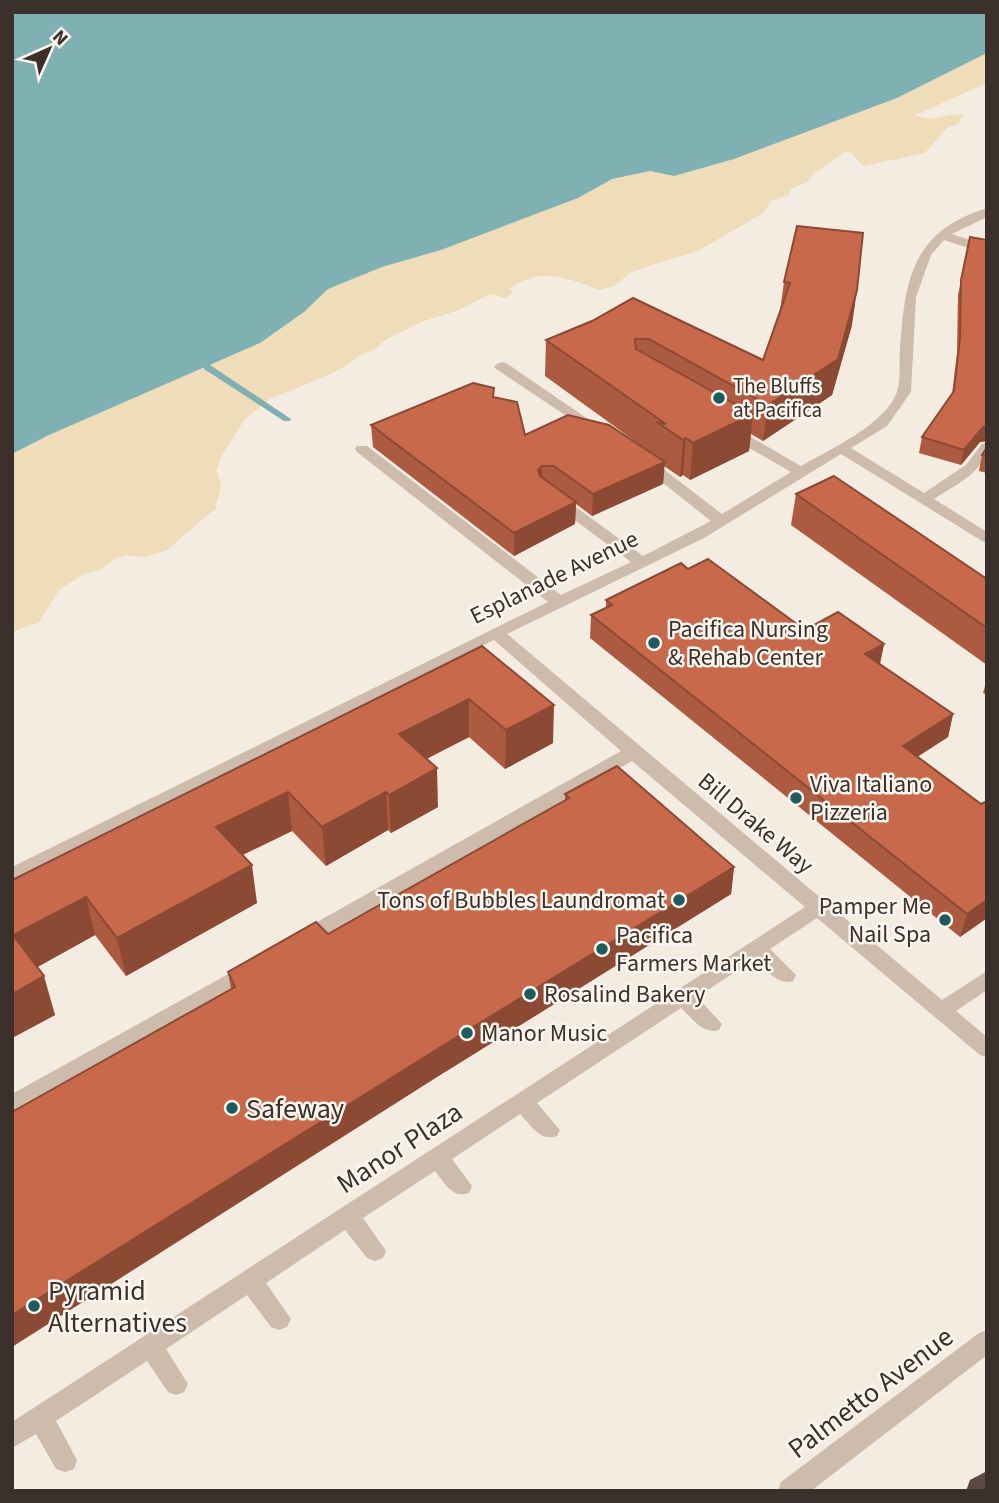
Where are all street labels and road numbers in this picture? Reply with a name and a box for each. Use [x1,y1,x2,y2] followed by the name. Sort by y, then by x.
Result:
[464,522,644,633] street label: Esplanade Avenue
[690,764,821,882] street label: Bill Drake Way
[329,1092,470,1203] street label: Manor Plaza
[780,1317,962,1468] street label: Palmetto Avenue

